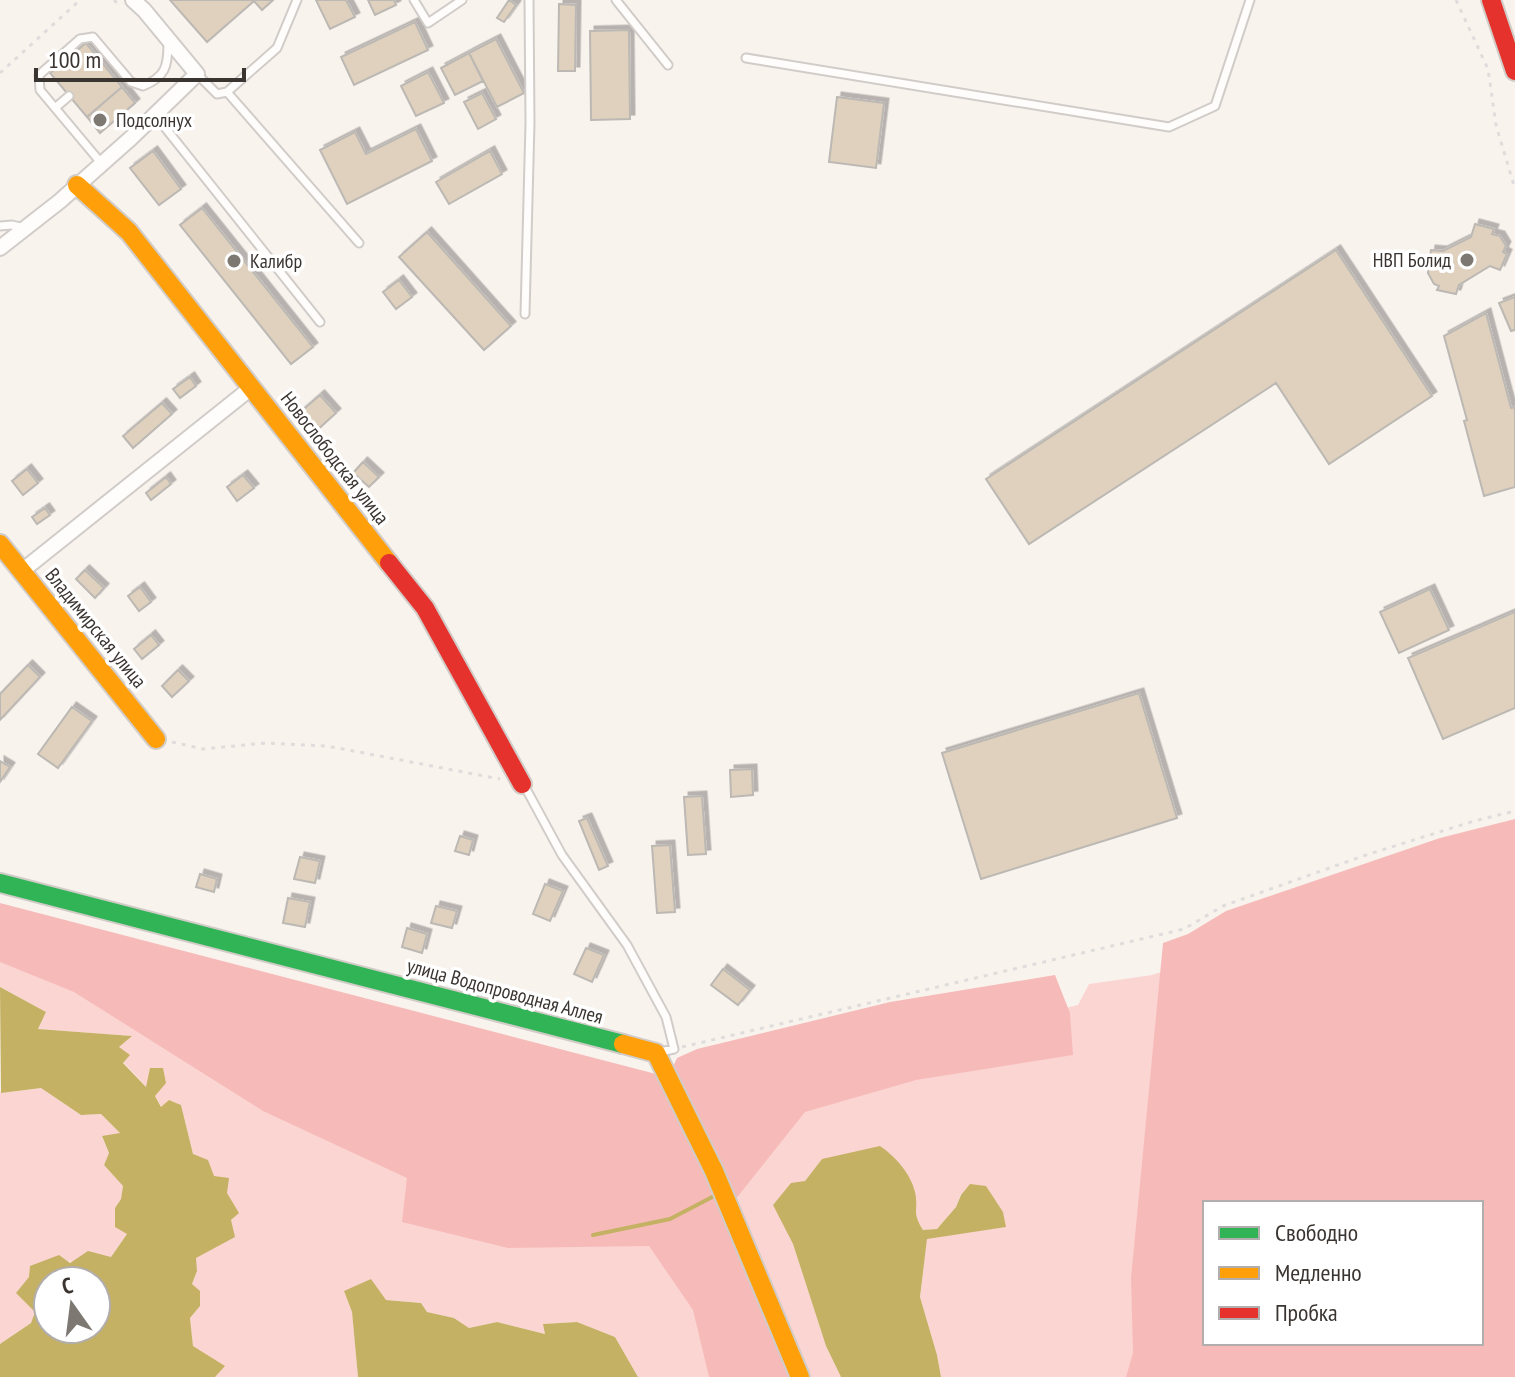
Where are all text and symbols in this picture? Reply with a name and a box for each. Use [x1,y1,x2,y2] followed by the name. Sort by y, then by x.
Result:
[36,32,244,82] scale bar
[48,44,101,75] text: 100 m
[116,107,192,133] place label: Подсолнух
[91,111,109,129] marker: Подсолнух
[1373,247,1451,273] place label: НВП Болид
[250,248,302,274] place label: Калибр
[1458,251,1476,269] marker: НВП Болид
[225,252,243,270] marker: Калибр
[275,386,395,530] street label: Новослободская улица
[40,563,152,693] street label: Владимирская улица
[404,952,606,1030] street label: улица Водопроводная Аллея
[1203,1201,1483,1345] legend
[1275,1217,1358,1248] text: Свободно
[1275,1257,1362,1288] text: Медленно
[32,1265,112,1345] north arrow
[59,1271,75,1300] text: С
[1275,1297,1338,1328] text: Пробка

